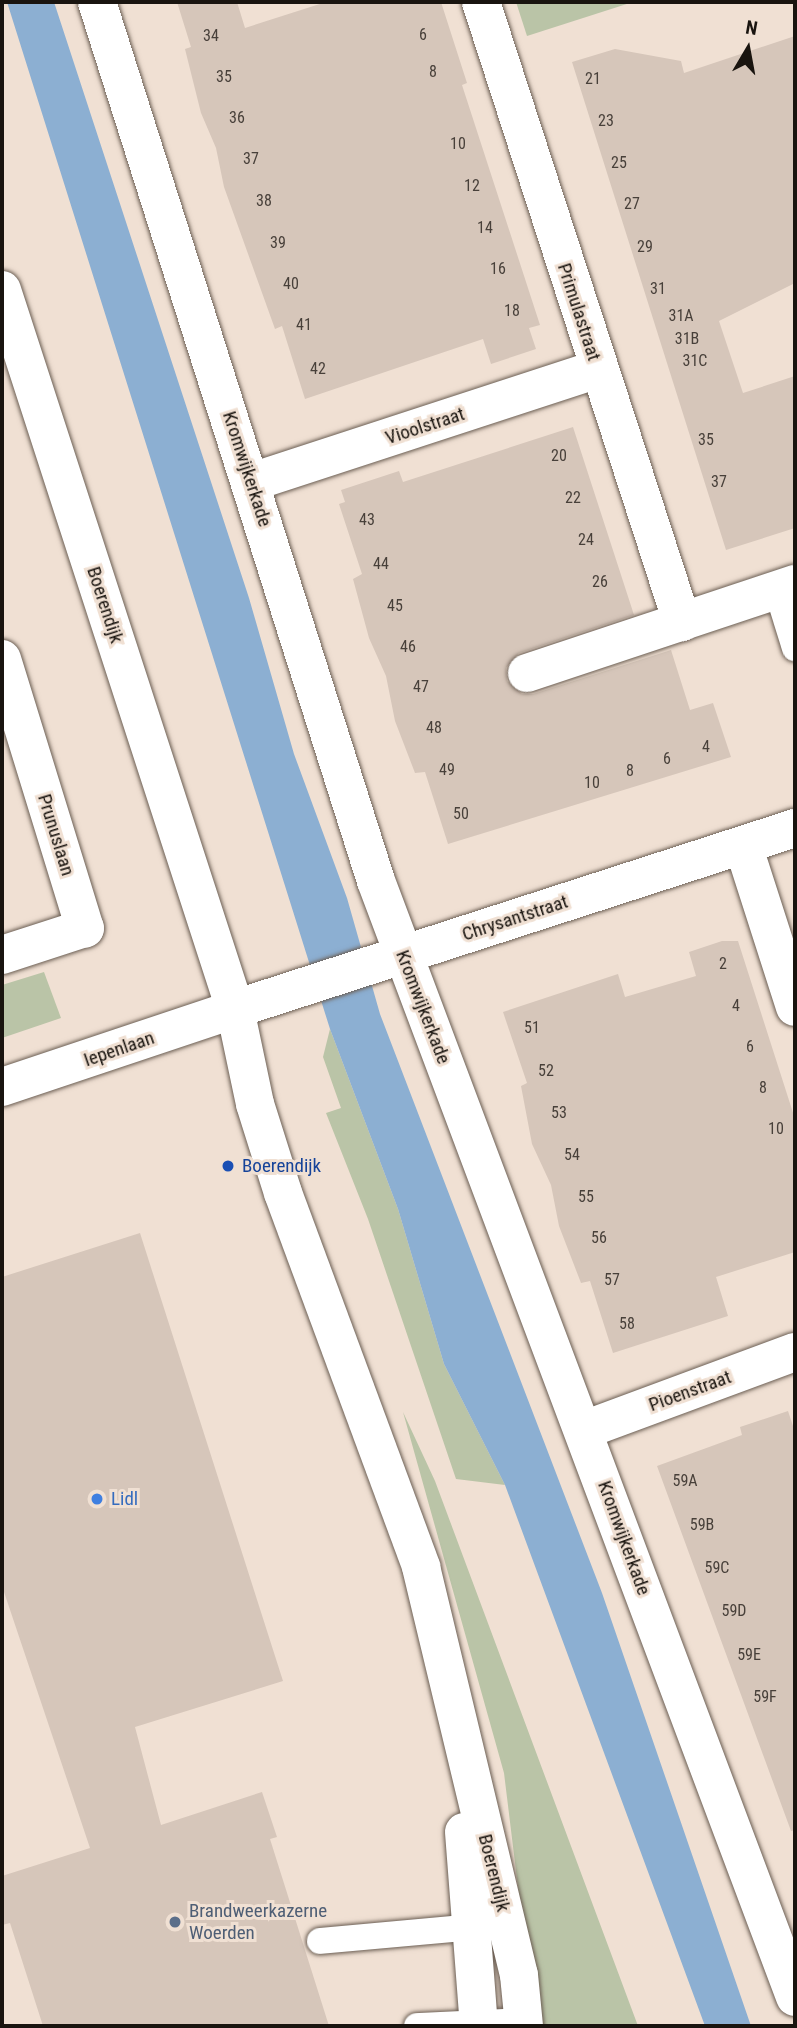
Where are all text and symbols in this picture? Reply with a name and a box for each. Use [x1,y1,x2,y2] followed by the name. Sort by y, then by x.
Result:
[713,14,783,84] north arrow
[744,15,759,40] text: N
[419,25,427,45] house number: 6
[203,26,219,46] house number: 34
[429,62,437,82] house number: 8
[216,67,232,87] house number: 35
[585,69,601,89] house number: 21
[229,108,245,128] house number: 36
[598,111,614,131] house number: 23
[450,134,466,154] house number: 10
[243,149,259,169] house number: 37
[611,153,627,173] house number: 25
[464,176,480,196] house number: 12
[256,191,272,211] house number: 38
[624,194,640,214] house number: 27
[477,218,493,238] house number: 14
[270,233,286,253] house number: 39
[637,237,653,257] house number: 29
[490,259,506,279] house number: 16
[553,260,605,364] street label: Primulastraat
[283,274,299,294] house number: 40
[650,279,666,299] house number: 31
[504,301,520,321] house number: 18
[668,306,694,326] house number: 31A
[296,315,312,335] house number: 41
[675,329,699,349] house number: 31B
[683,351,707,371] house number: 31C
[310,359,326,379] house number: 42
[382,402,468,450] street label: Vioolstraat
[218,408,276,530] street label: Kromwijkerkade
[698,430,714,450] house number: 35
[551,446,567,466] house number: 20
[711,472,727,492] house number: 37
[565,488,581,508] house number: 22
[359,510,375,530] house number: 43
[578,530,594,550] house number: 24
[373,554,389,574] house number: 44
[82,564,128,646] street label: Boerendijk
[592,572,608,592] house number: 26
[387,596,403,616] house number: 45
[400,637,416,657] house number: 46
[413,677,429,697] house number: 47
[426,718,442,738] house number: 48
[702,737,710,757] house number: 4
[663,749,671,769] house number: 6
[439,760,455,780] house number: 49
[626,761,634,781] house number: 8
[584,773,600,793] house number: 10
[33,791,79,879] street label: Prunuslaan
[453,804,469,824] house number: 50
[459,890,571,946] street label: Chrysantstraat
[391,947,455,1067] street label: Kromwijkerkade
[719,954,727,974] house number: 2
[732,996,740,1016] house number: 4
[524,1018,540,1038] house number: 51
[81,1026,157,1072] street label: Iepenlaan
[746,1037,754,1057] house number: 6
[538,1061,554,1081] house number: 52
[759,1078,767,1098] house number: 8
[551,1103,567,1123] house number: 53
[768,1119,784,1139] house number: 10
[564,1145,580,1165] house number: 54
[242,1155,321,1177] place label: Boerendijk
[220,1158,236,1174] marker: Boerendijk
[578,1187,594,1207] house number: 55
[591,1228,607,1248] house number: 56
[604,1270,620,1290] house number: 57
[619,1314,635,1334] house number: 58
[646,1366,734,1416] street label: Pioenstraat
[672,1471,698,1491] house number: 59A
[593,1478,655,1598] street label: Kromwijkerkade
[111,1488,138,1510] place label: Lidl
[89,1491,105,1507] marker: Lidl
[690,1515,714,1535] house number: 59B
[705,1558,729,1578] house number: 59C
[722,1601,746,1621] house number: 59D
[737,1645,761,1665] house number: 59E
[753,1687,777,1707] house number: 59F
[473,1832,515,1914] street label: Boerendijk
[189,1900,327,1944] place label: Brandweerkazerne Woerden
[167,1914,183,1930] marker: Brandweerkazerne Woerden

